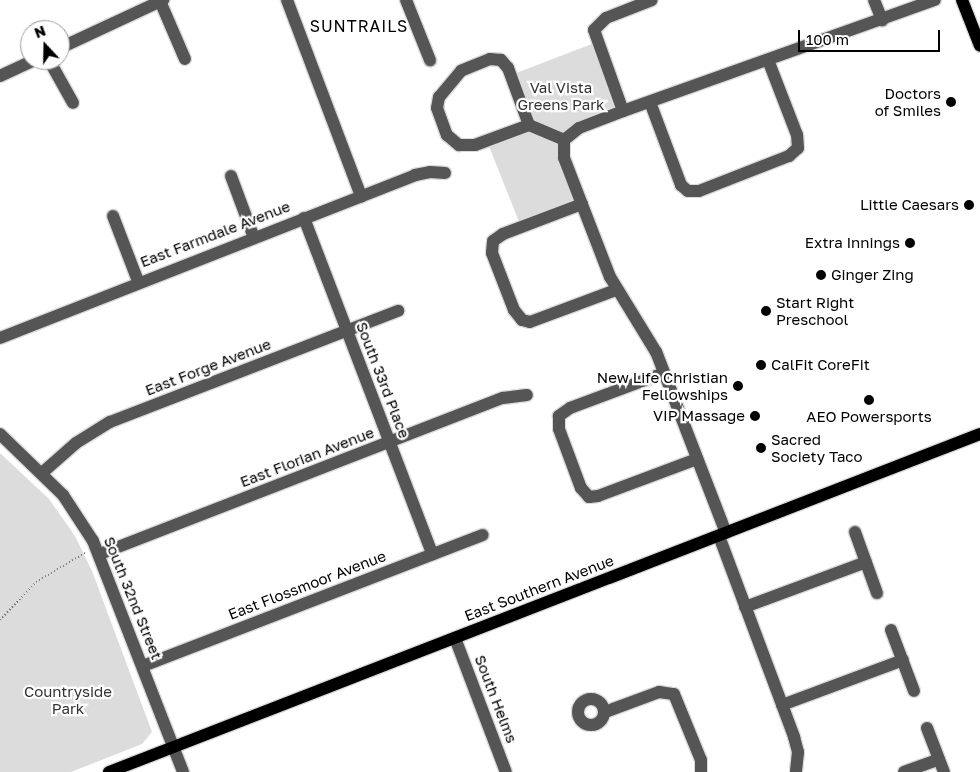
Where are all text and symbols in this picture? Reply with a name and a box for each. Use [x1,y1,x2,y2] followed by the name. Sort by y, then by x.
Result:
[309,16,409,36] district label: SUNTRAILS
[20,20,70,70] north arrow
[800,20,942,52] scale bar
[32,22,48,41] text: N
[806,30,849,48] text: 100 m
[517,78,605,113] park label: Val Vista Greens Park
[875,84,941,119] place label: Doctors of Smiles
[945,96,957,108] marker: Doctors of Smiles
[860,196,959,214] place label: Little Caesars
[137,197,293,271] street label: East Farmdale Avenue
[963,199,975,211] marker: Little Caesars
[805,234,900,252] place label: Extra Innings
[904,237,916,249] marker: Extra Innings
[831,266,914,284] place label: Ginger Zing
[815,269,827,281] marker: Ginger Zing
[776,293,854,328] place label: Start Right Preschool
[760,305,772,317] marker: Start Right Preschool
[353,319,413,441] street label: South 33rd Place
[143,335,273,399] street label: East Forge Avenue
[771,356,870,374] place label: CalFit CoreFit
[755,359,767,371] marker: CalFit CoreFit
[597,368,728,403] place label: New Life Christian Fellowships
[732,380,744,392] marker: New Life Christian Fellowships
[863,394,875,406] marker: AEO Powersports
[653,407,745,425] place label: VIP Massage
[806,408,932,426] place label: AEO Powersports
[749,410,761,422] marker: VIP Massage
[237,423,377,491] street label: East Florian Avenue
[771,430,863,465] place label: Sacred Society Taco
[755,442,767,454] marker: Sacred Society Taco
[100,534,166,662] street label: South 32nd Street
[226,547,388,623] street label: East Flossmoor Avenue
[462,551,616,625] street label: East Southern Avenue
[471,652,521,746] street label: South Helms
[24,682,112,717] park label: Countryside Park

